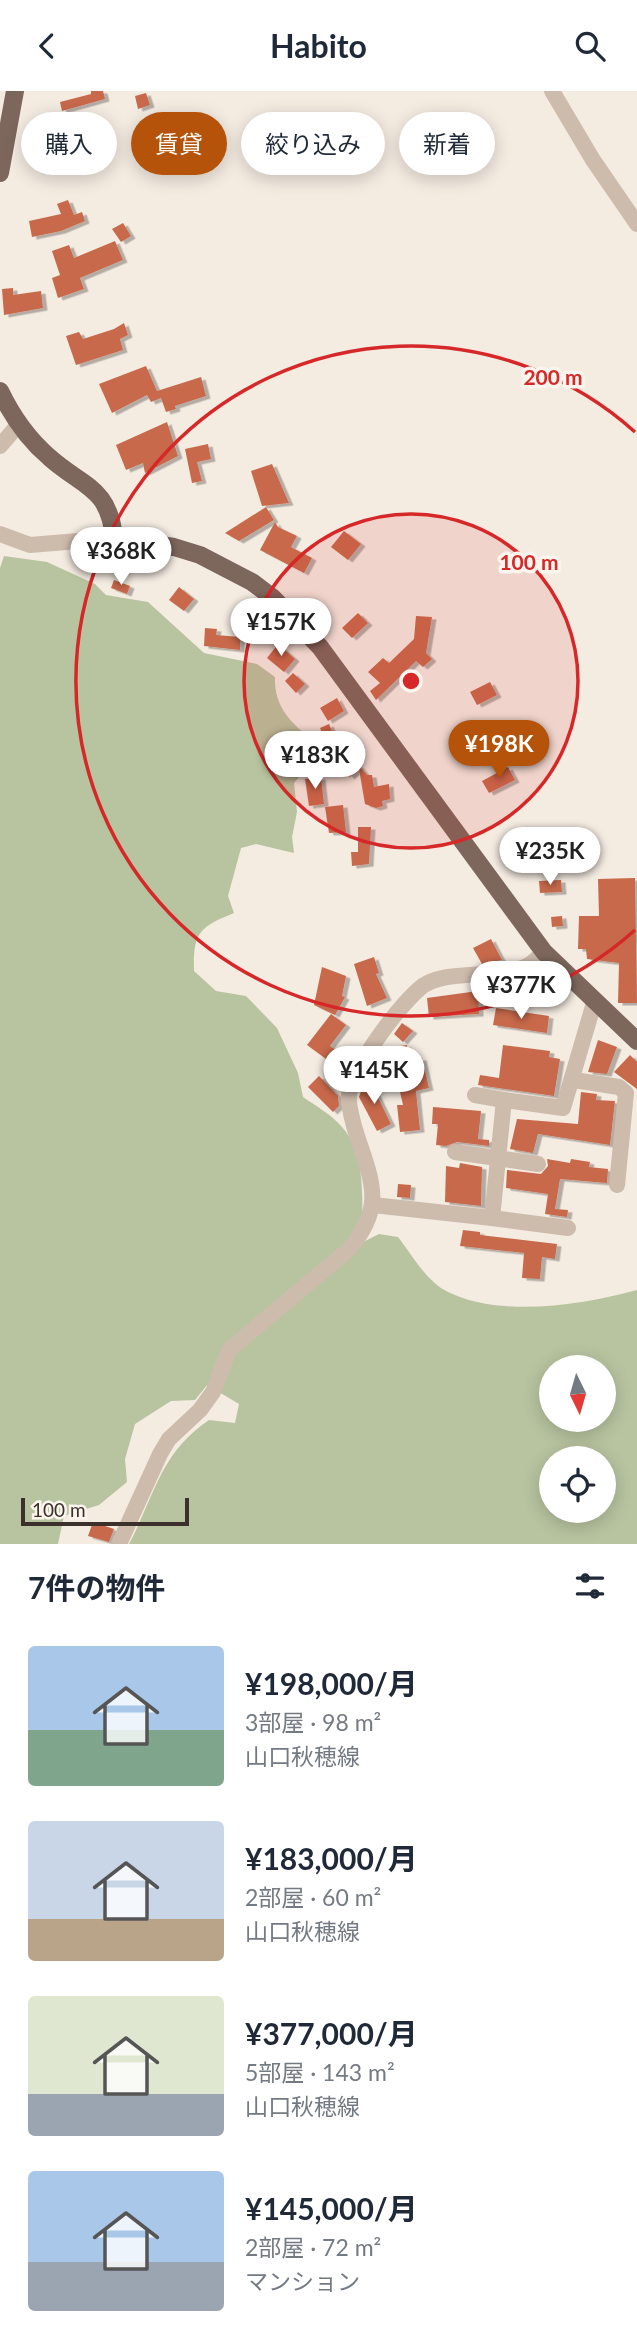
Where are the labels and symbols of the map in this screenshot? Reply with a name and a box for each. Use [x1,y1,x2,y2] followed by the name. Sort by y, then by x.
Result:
[523,364,583,389] text: 200 m
[72,527,170,587] pin: ¥368K
[499,549,559,574] text: 100 m
[232,599,330,658] pin: ¥157K
[399,669,423,693] centre of rings
[450,721,548,780] pin: ¥198K
[266,731,364,791] pin: ¥183K
[501,827,599,887] pin: ¥235K
[472,961,570,1021] pin: ¥377K
[325,1047,423,1106] pin: ¥145K
[539,1355,616,1431] north arrow
[21,1495,189,1527] scale bar

